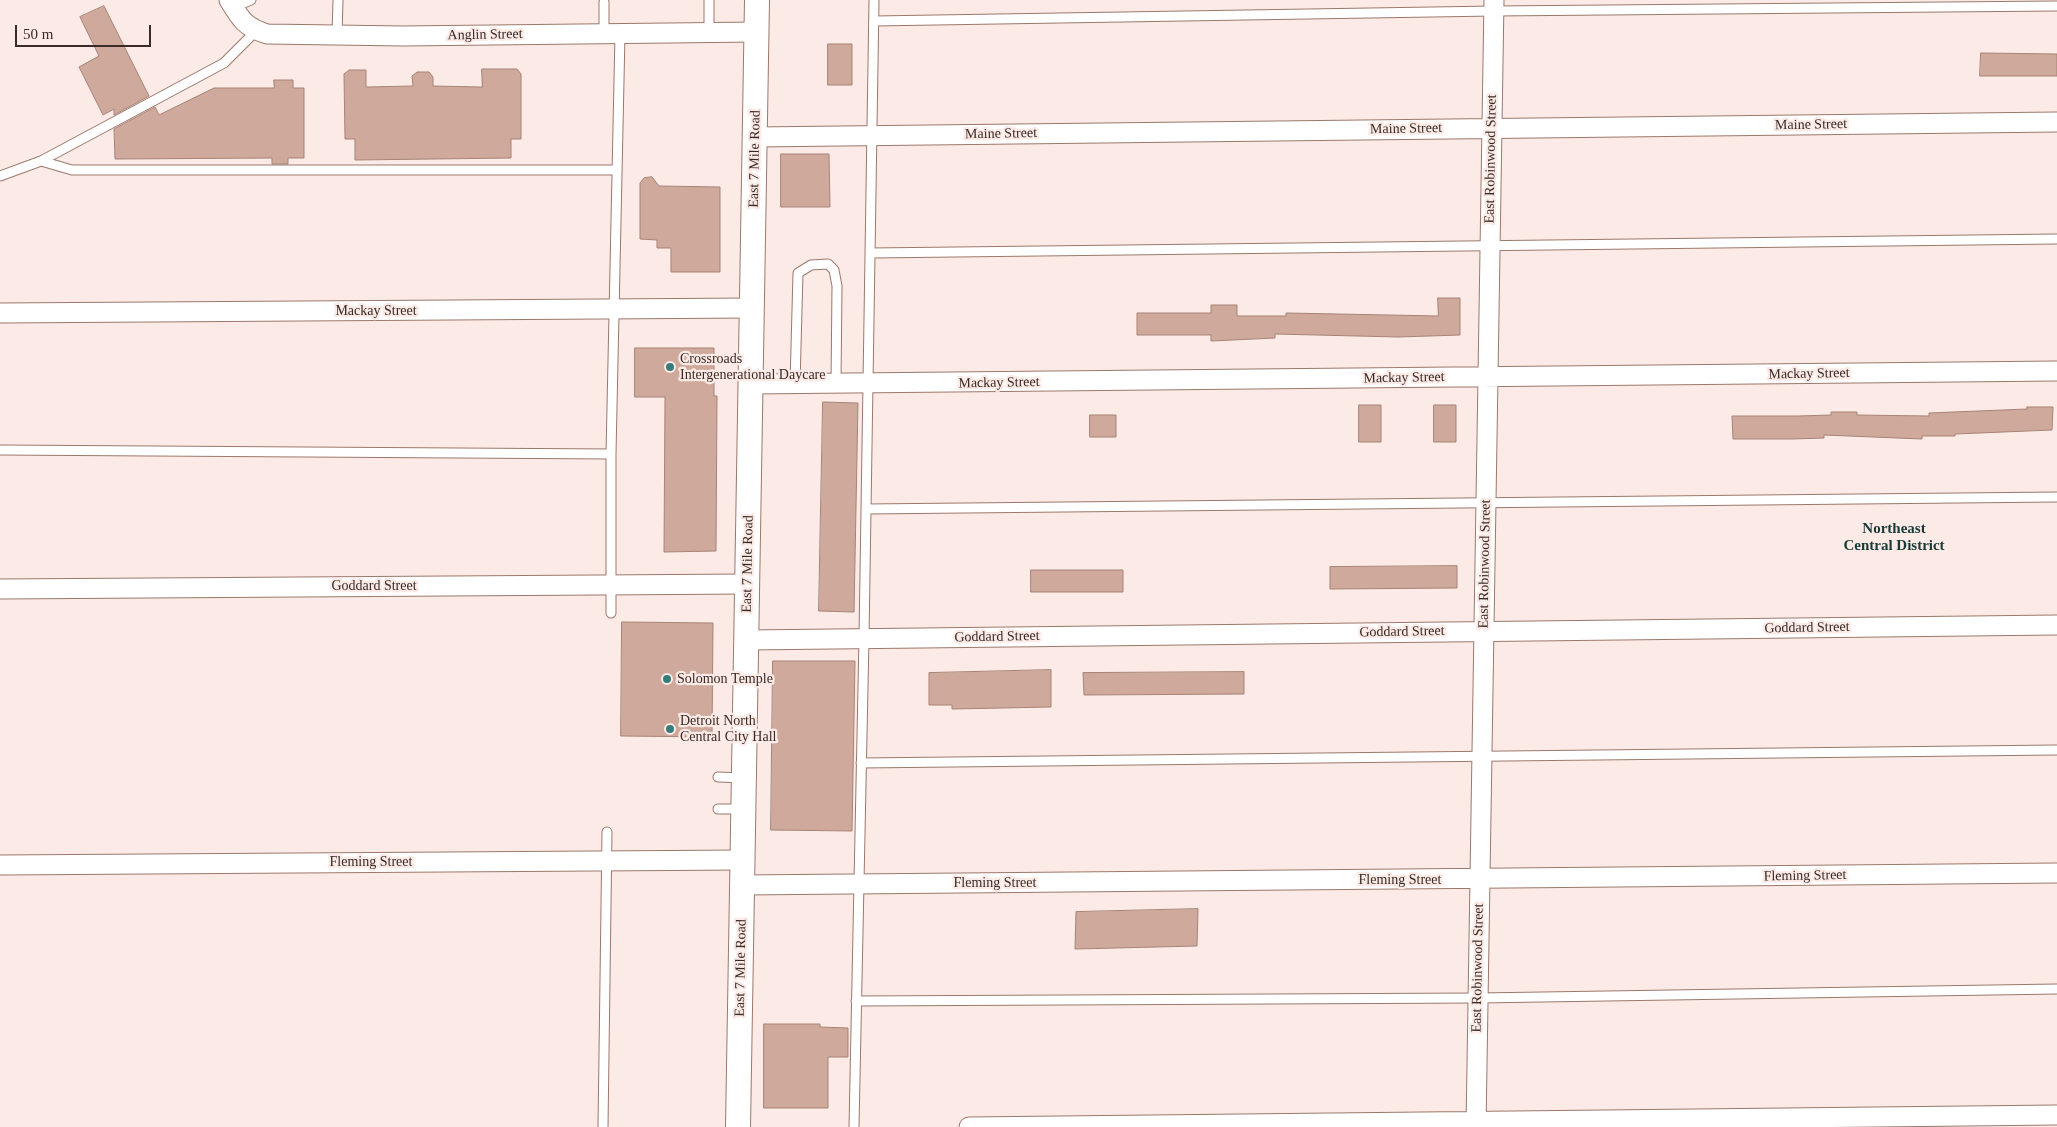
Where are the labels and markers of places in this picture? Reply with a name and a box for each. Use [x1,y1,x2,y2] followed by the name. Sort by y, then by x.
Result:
[680,351,825,384] place label: Crossroads Intergenerational Daycare
[664,361,676,373] marker: Crossroads Intergenerational Daycare
[677,671,773,687] place label: Solomon Temple
[661,673,673,685] marker: Solomon Temple
[680,713,776,746] place label: Detroit North Central City Hall
[664,723,676,735] marker: Detroit North Central City Hall

